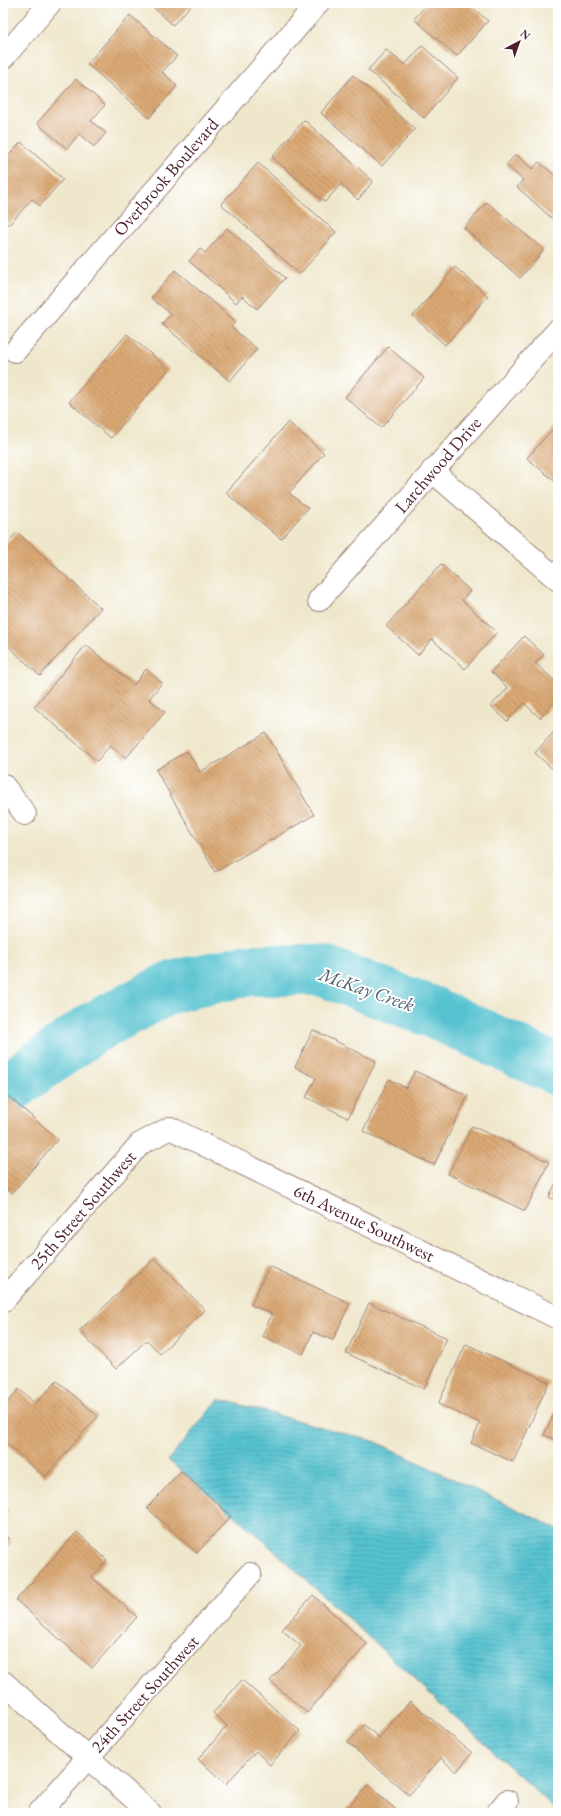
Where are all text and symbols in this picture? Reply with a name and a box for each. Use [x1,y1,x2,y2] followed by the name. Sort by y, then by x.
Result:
[499,22,539,62] north arrow
[518,26,534,43] text: N
[108,112,224,241] street label: Overbrook Boulevard
[389,412,486,518] street label: Larchwood Drive
[315,961,418,1017] water label: McKay Creek
[25,1145,141,1274] street label: 25th Street Southwest
[290,1178,439,1267] street label: 6th Avenue Southwest
[86,1630,204,1757] street label: 24th Street Southwest

